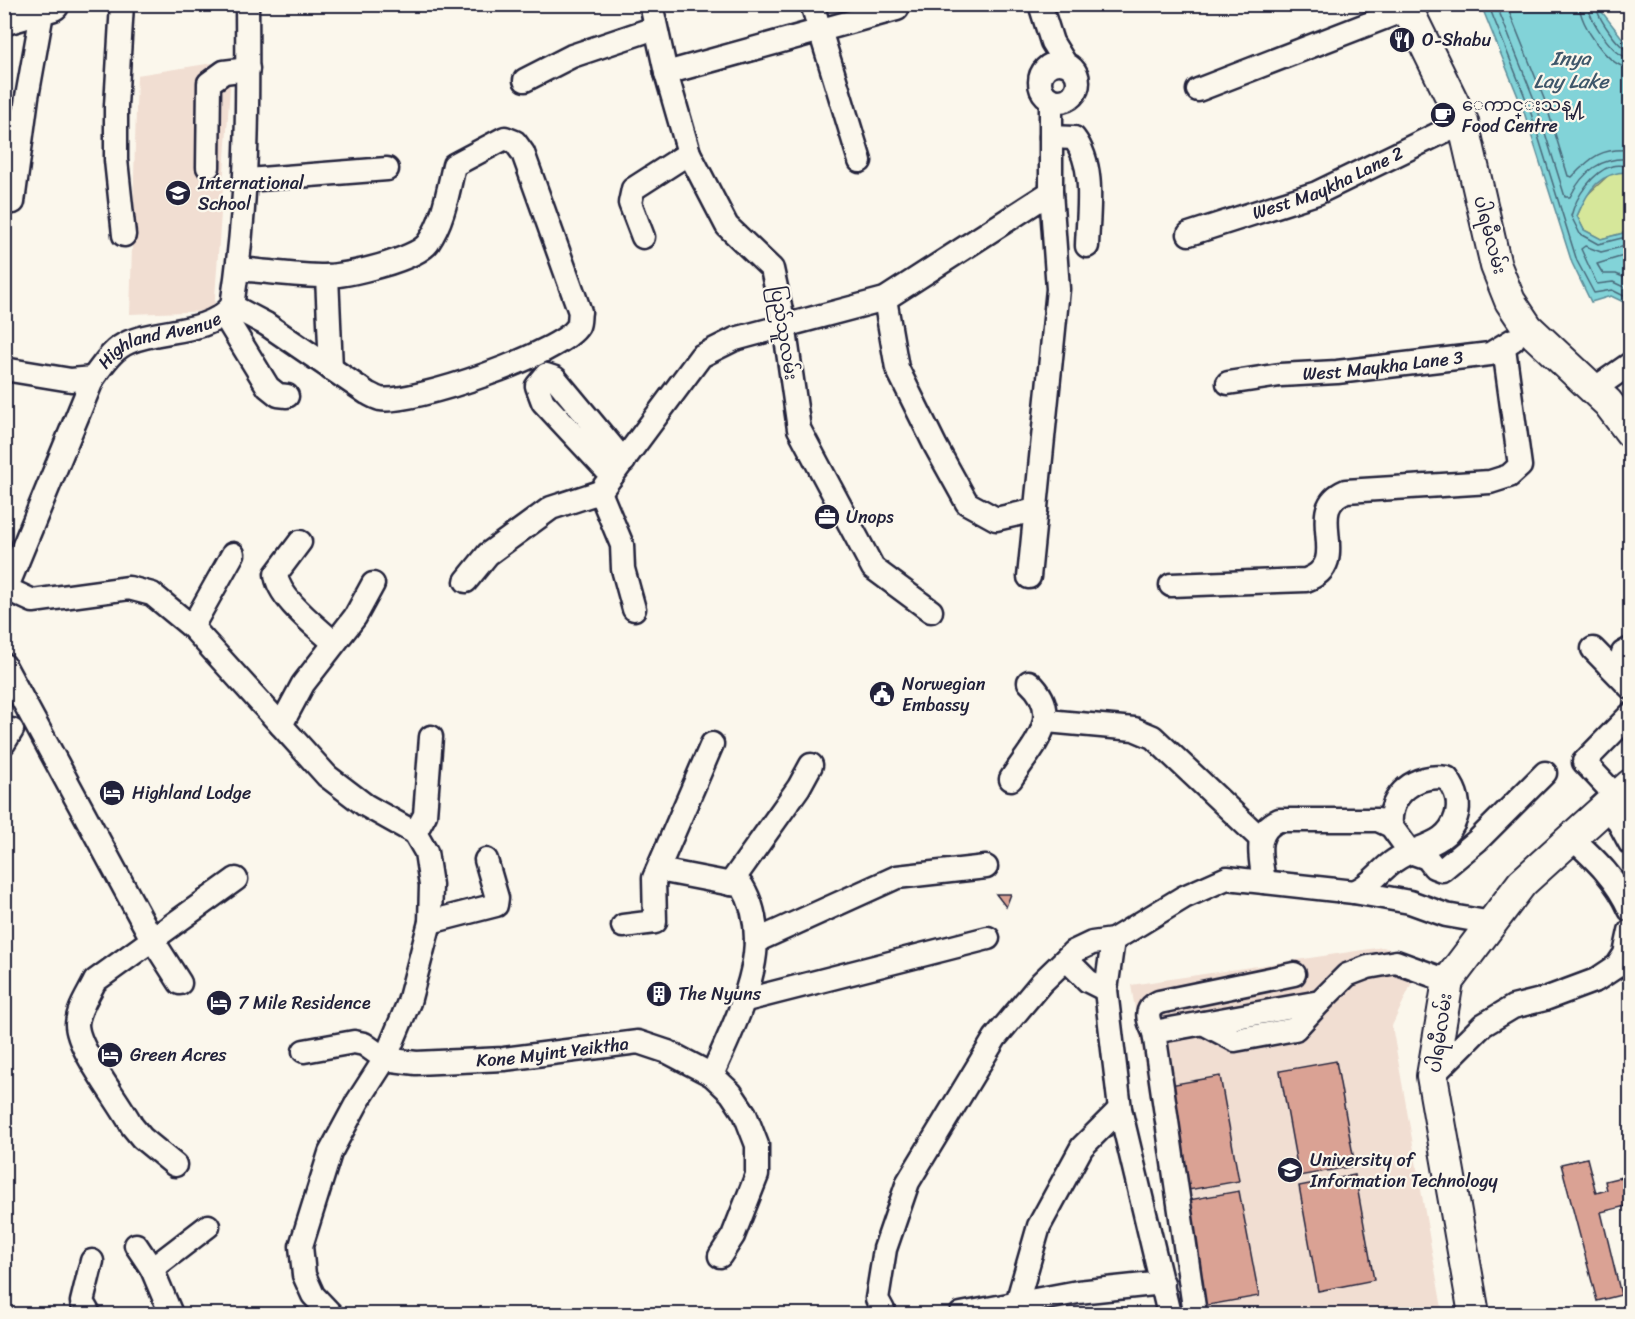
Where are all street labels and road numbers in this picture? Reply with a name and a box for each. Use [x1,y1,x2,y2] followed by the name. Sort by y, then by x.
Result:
[1248,137,1409,229] street label: West Maykha Lane 2
[1464,192,1516,278] street label: ပါရမီလမ်း
[761,283,807,383] street label: ပြည်သူလမ်း
[89,303,228,376] street label: Highland Avenue
[1302,341,1465,390] street label: West Maykha Lane 3
[1419,991,1461,1075] street label: ပါရမီလမ်း
[475,1027,631,1076] street label: Kone Myint Yeiktha

